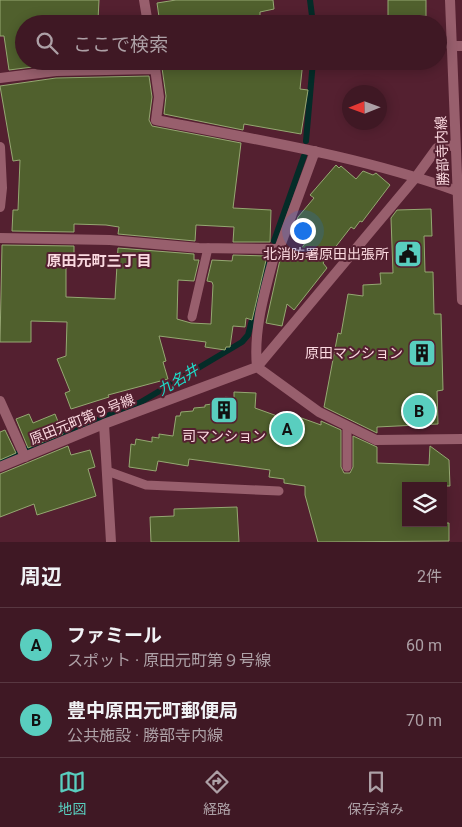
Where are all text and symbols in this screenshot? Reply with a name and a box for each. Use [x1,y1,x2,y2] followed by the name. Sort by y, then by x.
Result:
[15,15,447,70] search box
[33,29,61,57] icon: search
[73,33,168,56] text: ここで検索
[342,85,387,130] north arrow
[433,116,451,186] street label: 勝部寺内線
[290,218,316,244] your location
[393,239,423,269] public building icon: 北消防署原田出張所
[263,246,389,262] place label: 北消防署原田出張所
[46,252,152,270] district label: 原田元町三丁目
[407,338,437,368] building icon: 原田マンション
[305,345,403,361] place label: 原田マンション
[154,360,204,399] water label: 九名井
[27,391,137,447] street label: 原田元町第９号線
[403,392,435,430] pin: B
[209,395,239,425] building icon: 司マンション
[271,410,303,448] pin: A
[182,428,266,444] place label: 司マンション
[402,482,447,527] map controls
[402,482,447,527] button: layers
[20,565,62,589] text: 周辺
[417,567,442,586] text: 2件
[67,624,162,647] text: ファミール
[31,636,41,655] text: A
[406,636,442,655] text: 60 m
[67,651,271,670] text: スポット · 原田元町第９号線
[67,699,238,722] text: 豊中原田元町郵便局
[31,711,41,730] text: B
[406,711,442,730] text: 70 m
[67,726,223,745] text: 公共施設 · 勝部寺内線
[58,768,86,818] tab: 地図
[203,768,231,818] tab: 経路
[348,768,404,818] tab: 保存済み

